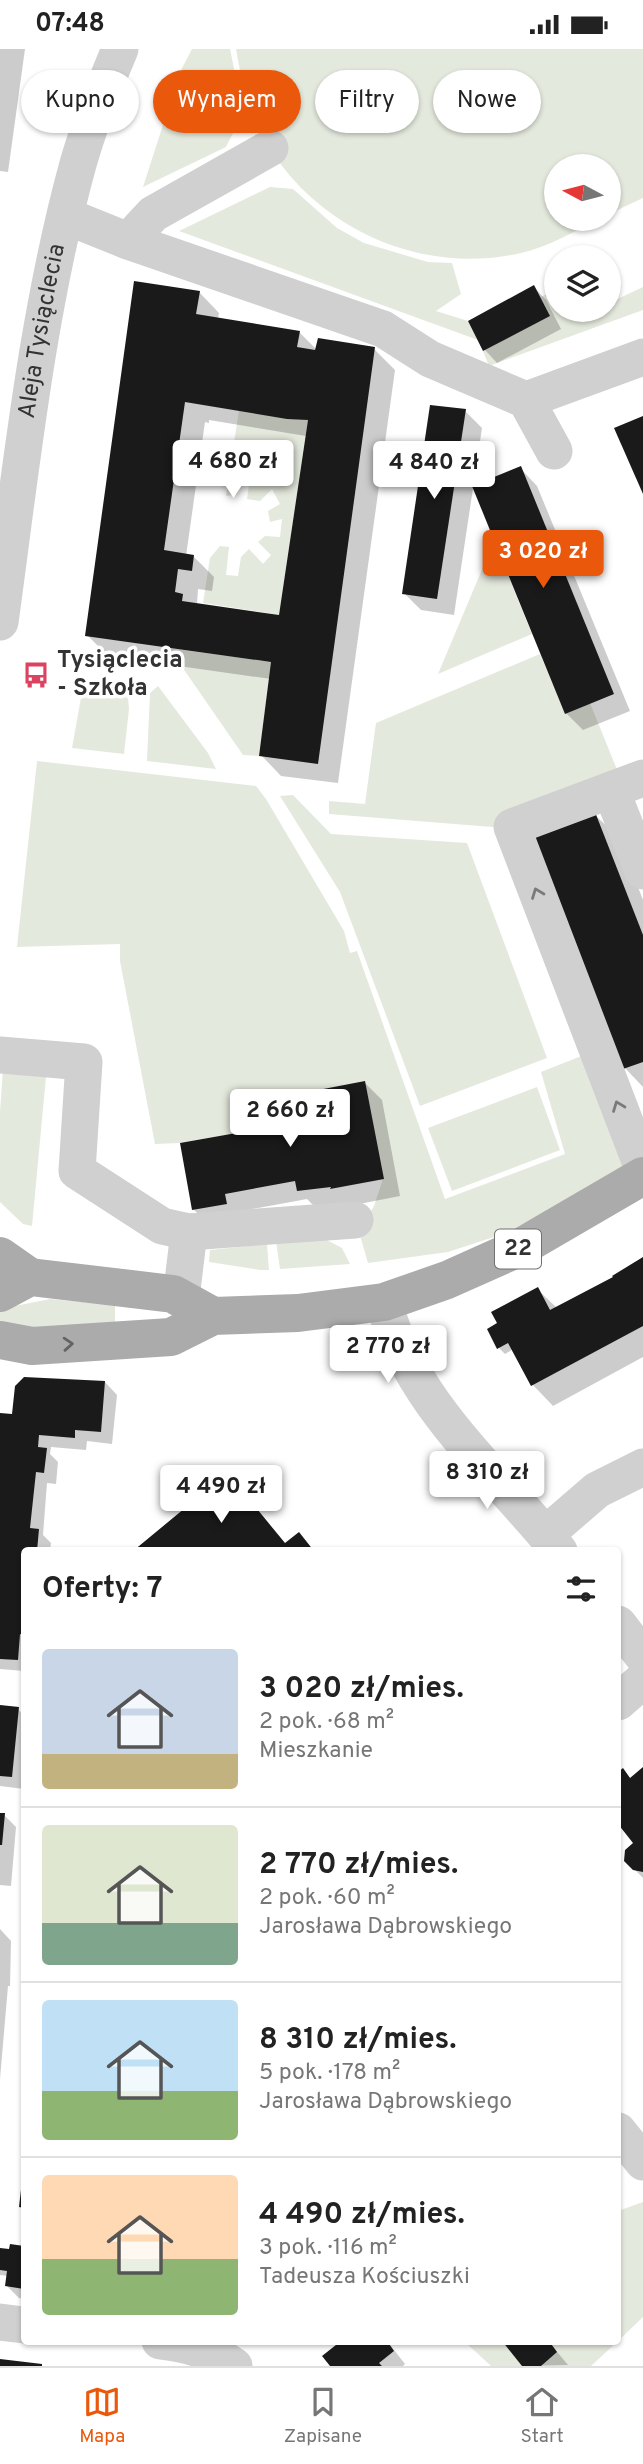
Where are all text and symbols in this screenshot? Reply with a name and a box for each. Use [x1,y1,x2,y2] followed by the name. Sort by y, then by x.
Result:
[35,8,105,41] text: 07:48
[21,70,139,133] chip: Kupno
[153,70,301,133] chip: Wynajem
[315,70,419,133] chip: Filtry
[433,70,541,133] chip: Nowe
[544,154,621,231] north arrow
[544,154,621,322] map controls
[13,241,73,421] street label: Aleja Tysiąclecia
[544,245,621,322] button: layers
[161,441,305,500] pin: 4 680 zł
[362,441,506,501] pin: 4 840 zł
[189,448,277,477] text: 4 680 zł
[389,449,479,478] text: 4 840 zł
[471,531,615,590] pin: 3 020 zł
[499,538,587,567] text: 3 020 zł
[57,646,183,704] place label: Tysiąclecia - Szkoła
[21,660,51,690] bus stop icon: Tysiąclecia - Szkoła
[531,887,545,900] one-way arrow
[218,1089,362,1149] pin: 2 660 zł
[246,1097,334,1126] text: 2 660 zł
[612,1100,626,1112] one-way arrow
[495,1229,541,1268] road number: 22
[316,1325,460,1385] pin: 2 770 zł
[346,1333,430,1362] text: 2 770 zł
[62,1337,73,1352] one-way arrow
[415,1451,559,1511] pin: 8 310 zł
[445,1459,529,1488] text: 8 310 zł
[149,1465,293,1525] pin: 4 490 zł
[176,1473,266,1502] text: 4 490 zł
[562,1570,600,1608] icon: filters
[42,1571,163,1608] text: Oferty: 7
[259,1671,464,1708] text: 3 020 zł/mies.
[98,1677,182,1761] icon: home
[259,1708,394,1737] text: 2 pok. · 68 m²
[259,1737,373,1766] text: Mieszkanie
[259,1847,458,1884] text: 2 770 zł/mies.
[98,1853,182,1937] icon: home
[259,1884,395,1913] text: 2 pok. · 60 m²
[259,1913,512,1942] text: Jarosława Dąbrowskiego
[259,2022,457,2059] text: 8 310 zł/mies.
[98,2028,182,2112] icon: home
[259,2059,400,2088] text: 5 pok. · 178 m²
[259,2088,512,2117] text: Jarosława Dąbrowskiego
[259,2197,465,2234] text: 4 490 zł/mies.
[98,2203,182,2287] icon: home
[259,2234,397,2263] text: 3 pok. · 116 m²
[259,2263,470,2292] text: Tadeusza Kościuszki
[79,2383,125,2449] tab: Mapa
[284,2383,362,2449] tab: Zapisane
[520,2383,564,2449] tab: Start

